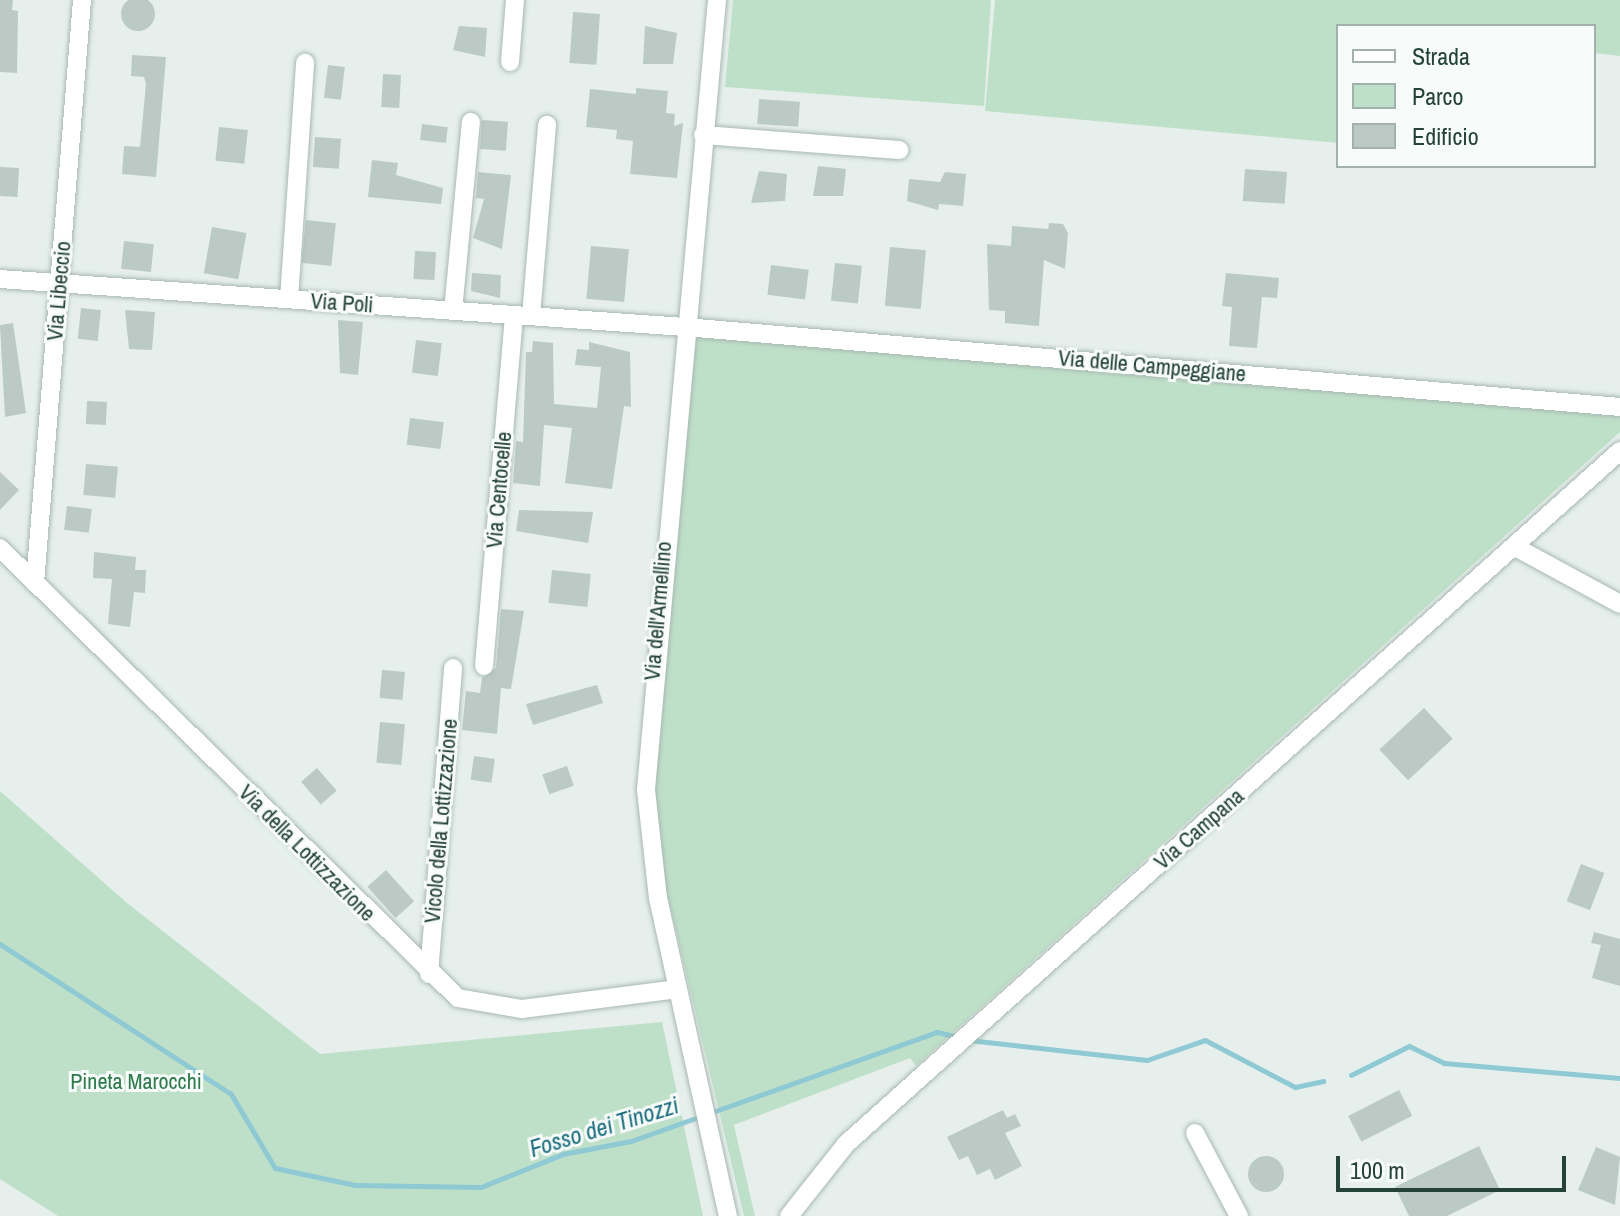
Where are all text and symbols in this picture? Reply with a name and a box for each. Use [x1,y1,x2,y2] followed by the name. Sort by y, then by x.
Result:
[1336,24,1596,168] legend
[1412,40,1470,72] text: Strada
[1412,80,1463,112] text: Parco
[1412,120,1479,152] text: Edificio
[41,240,77,342] street label: Via Libeccio
[310,288,374,318] street label: Via Poli
[1057,345,1247,387] street label: Via delle Campeggiane
[481,431,517,549] street label: Via Centocelle
[639,540,677,682] street label: Via dell'Armellino
[419,718,463,924] street label: Vicolo della Lottizzazione
[233,779,381,927] street label: Via della Lottizzazione
[1149,783,1249,875] street label: Via Campana
[70,1069,202,1095] park label: Pineta Marocchi
[526,1091,682,1163] water label: Fosso dei Tinozzi
[1340,1140,1570,1190] scale bar
[1350,1154,1405,1186] text: 100 m

